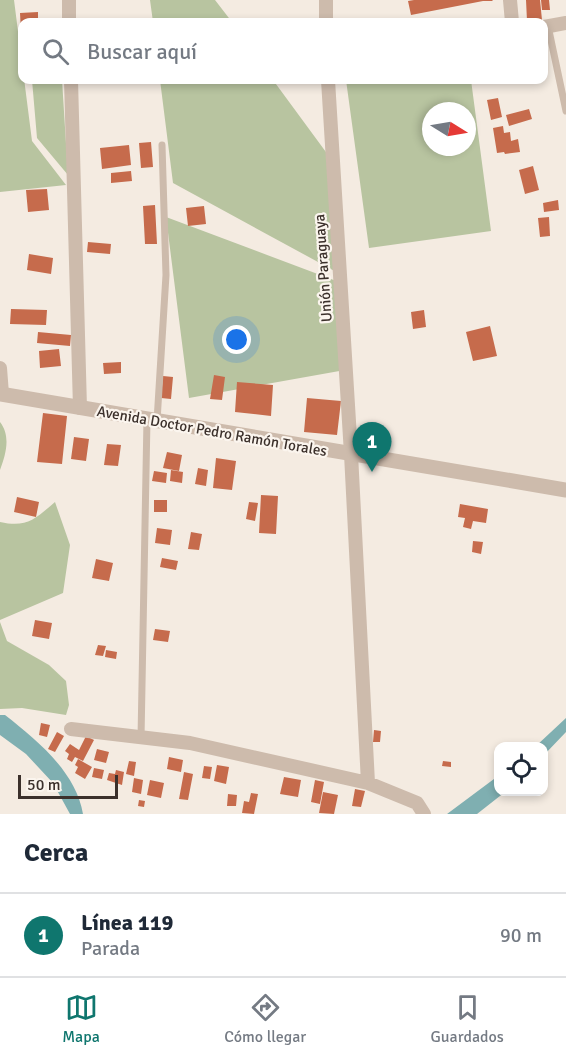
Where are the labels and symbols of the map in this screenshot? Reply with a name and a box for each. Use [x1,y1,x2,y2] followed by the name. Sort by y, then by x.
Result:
[422,102,476,156] north arrow
[310,213,336,323] street label: Unión Paraguaya
[222,325,251,354] your location
[96,402,329,460] street label: Avenida Doctor Pedro Ramón Torales
[352,422,392,472] pin: 1
[18,772,118,800] scale bar

